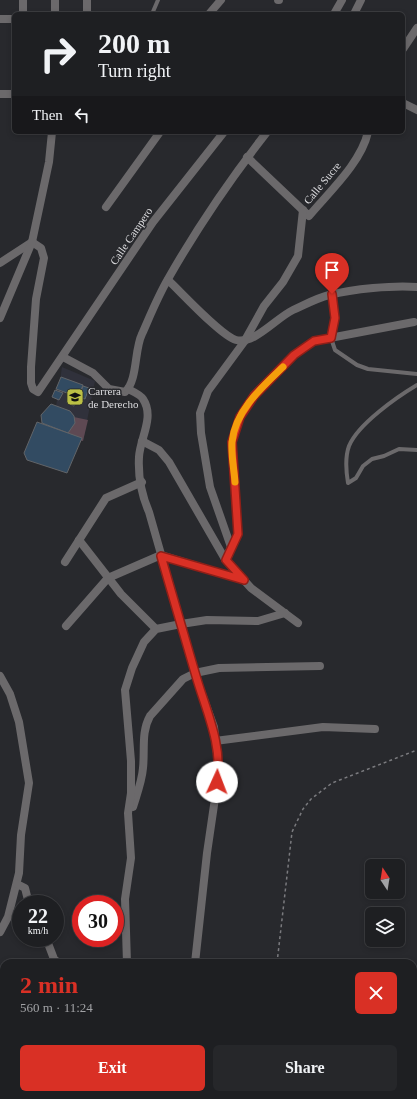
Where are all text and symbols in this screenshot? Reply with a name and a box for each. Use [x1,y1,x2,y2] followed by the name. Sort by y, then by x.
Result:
[32,28,84,80] icon: right
[98,28,170,59] text: 200 m
[98,61,171,81] text: Turn right
[71,104,93,126] icon: left
[32,107,63,123] text: Then
[301,160,343,206] street label: Calle Sucre
[107,205,155,267] street label: Calle Campero
[315,253,349,294] pin
[321,259,343,281] icon: arrive
[88,385,139,410] place label: Carrera de Derecho
[65,387,85,407] school or university icon: Carrera de Derecho
[196,761,238,803] position arrow
[365,859,405,899] north arrow
[365,859,405,947] map controls
[72,895,124,947] speed limit sign: 30
[28,905,48,927] text: 22
[365,907,405,947] button: layers
[28,925,48,936] text: km/h
[20,972,78,998] text: 2 min
[355,972,397,1014] button: close
[20,1000,93,1015] text: 560 m · 11:24
[20,1045,205,1091] button: Exit
[213,1045,397,1091] button: Share

